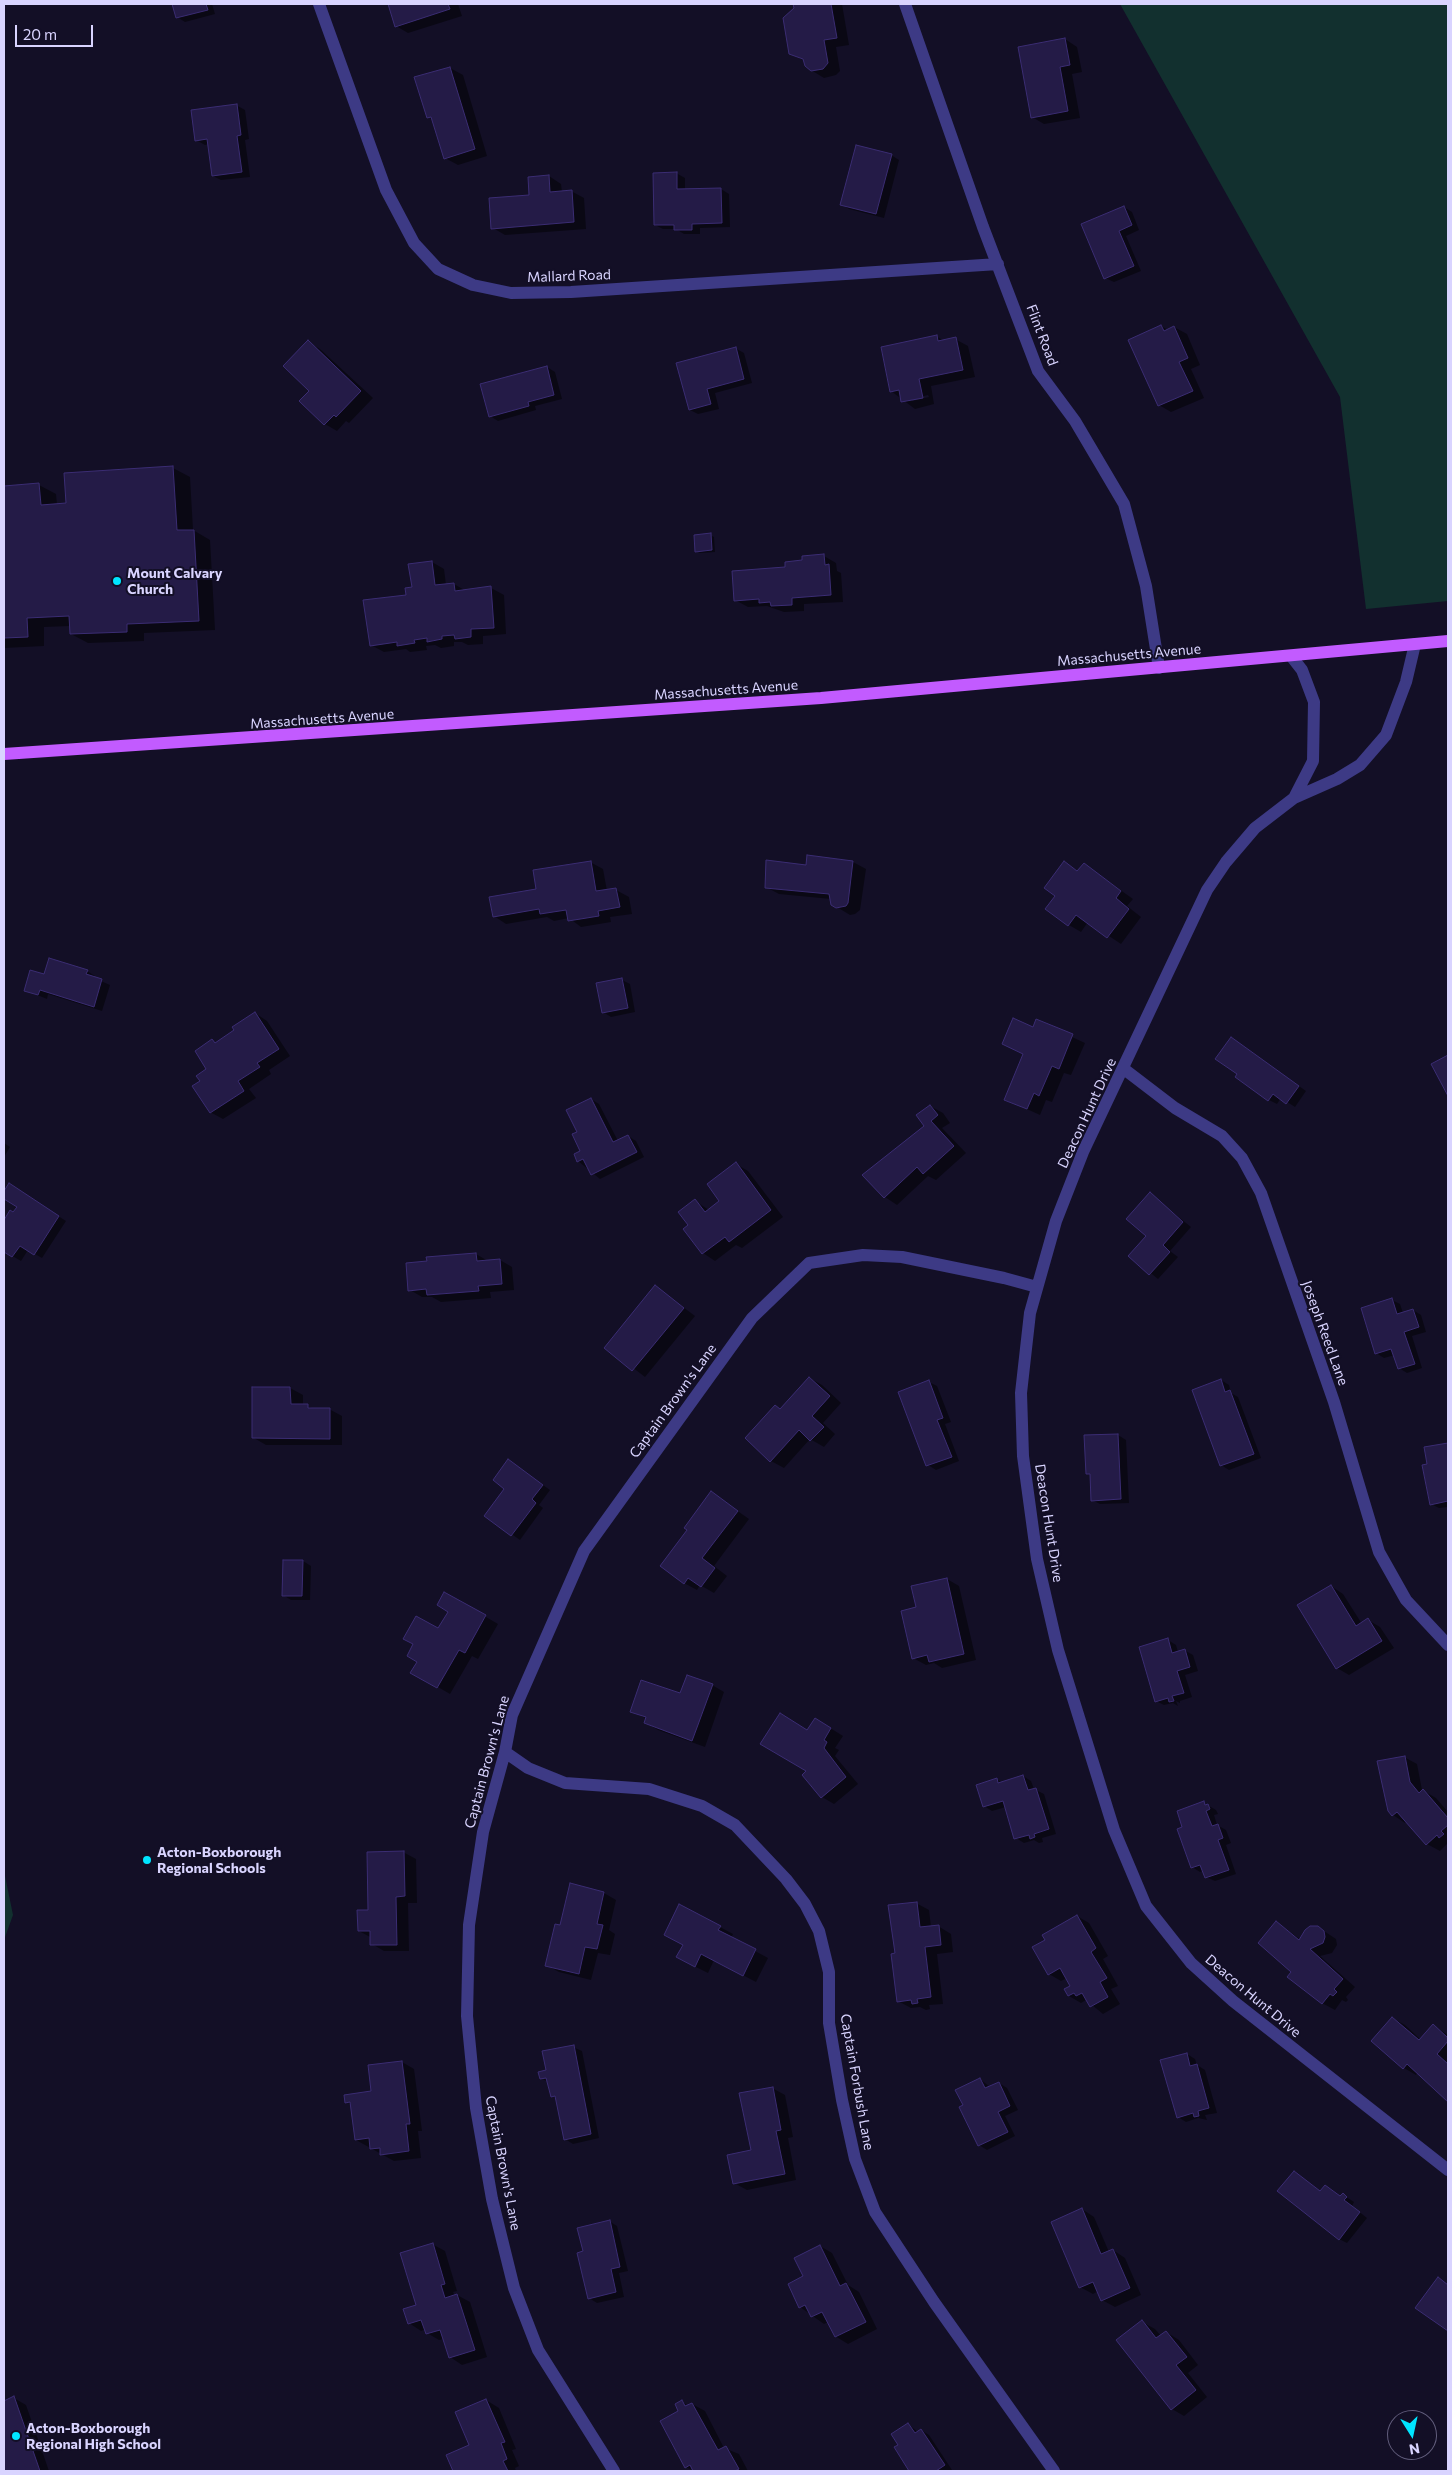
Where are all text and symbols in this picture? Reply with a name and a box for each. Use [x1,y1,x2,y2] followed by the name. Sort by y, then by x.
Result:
[18,15,95,47] scale bar
[23,25,57,43] text: 20 m
[527,266,611,286] street label: Mallard Road
[1023,302,1061,368] street label: Flint Road
[127,565,223,598] place label: Mount Calvary Church
[111,575,123,587] marker: Mount Calvary Church
[1056,640,1202,670] street label: Massachusetts Avenue
[653,677,799,703] street label: Massachusetts Avenue
[249,706,395,732] street label: Massachusetts Avenue
[1054,1055,1120,1171] street label: Deacon Hunt Drive
[1298,1278,1352,1388] street label: Joseph Reed Lane
[626,1341,720,1461] street label: Captain Brown's Lane
[1031,1463,1067,1583] street label: Deacon Hunt Drive
[461,1694,513,1830] street label: Captain Brown's Lane
[157,1844,281,1876] place label: Acton-Boxborough Regional Schools
[141,1854,153,1866] marker: Acton-Boxborough Regional Schools
[1202,1951,1304,2041] street label: Deacon Hunt Drive
[837,2013,877,2151] street label: Captain Forbush Lane
[482,2094,524,2232] street label: Captain Brown's Lane
[1387,2410,1437,2460] north arrow
[26,2420,161,2452] place label: Acton-Boxborough Regional High School
[10,2430,22,2442] marker: Acton-Boxborough Regional High School
[1408,2440,1421,2459] text: N

